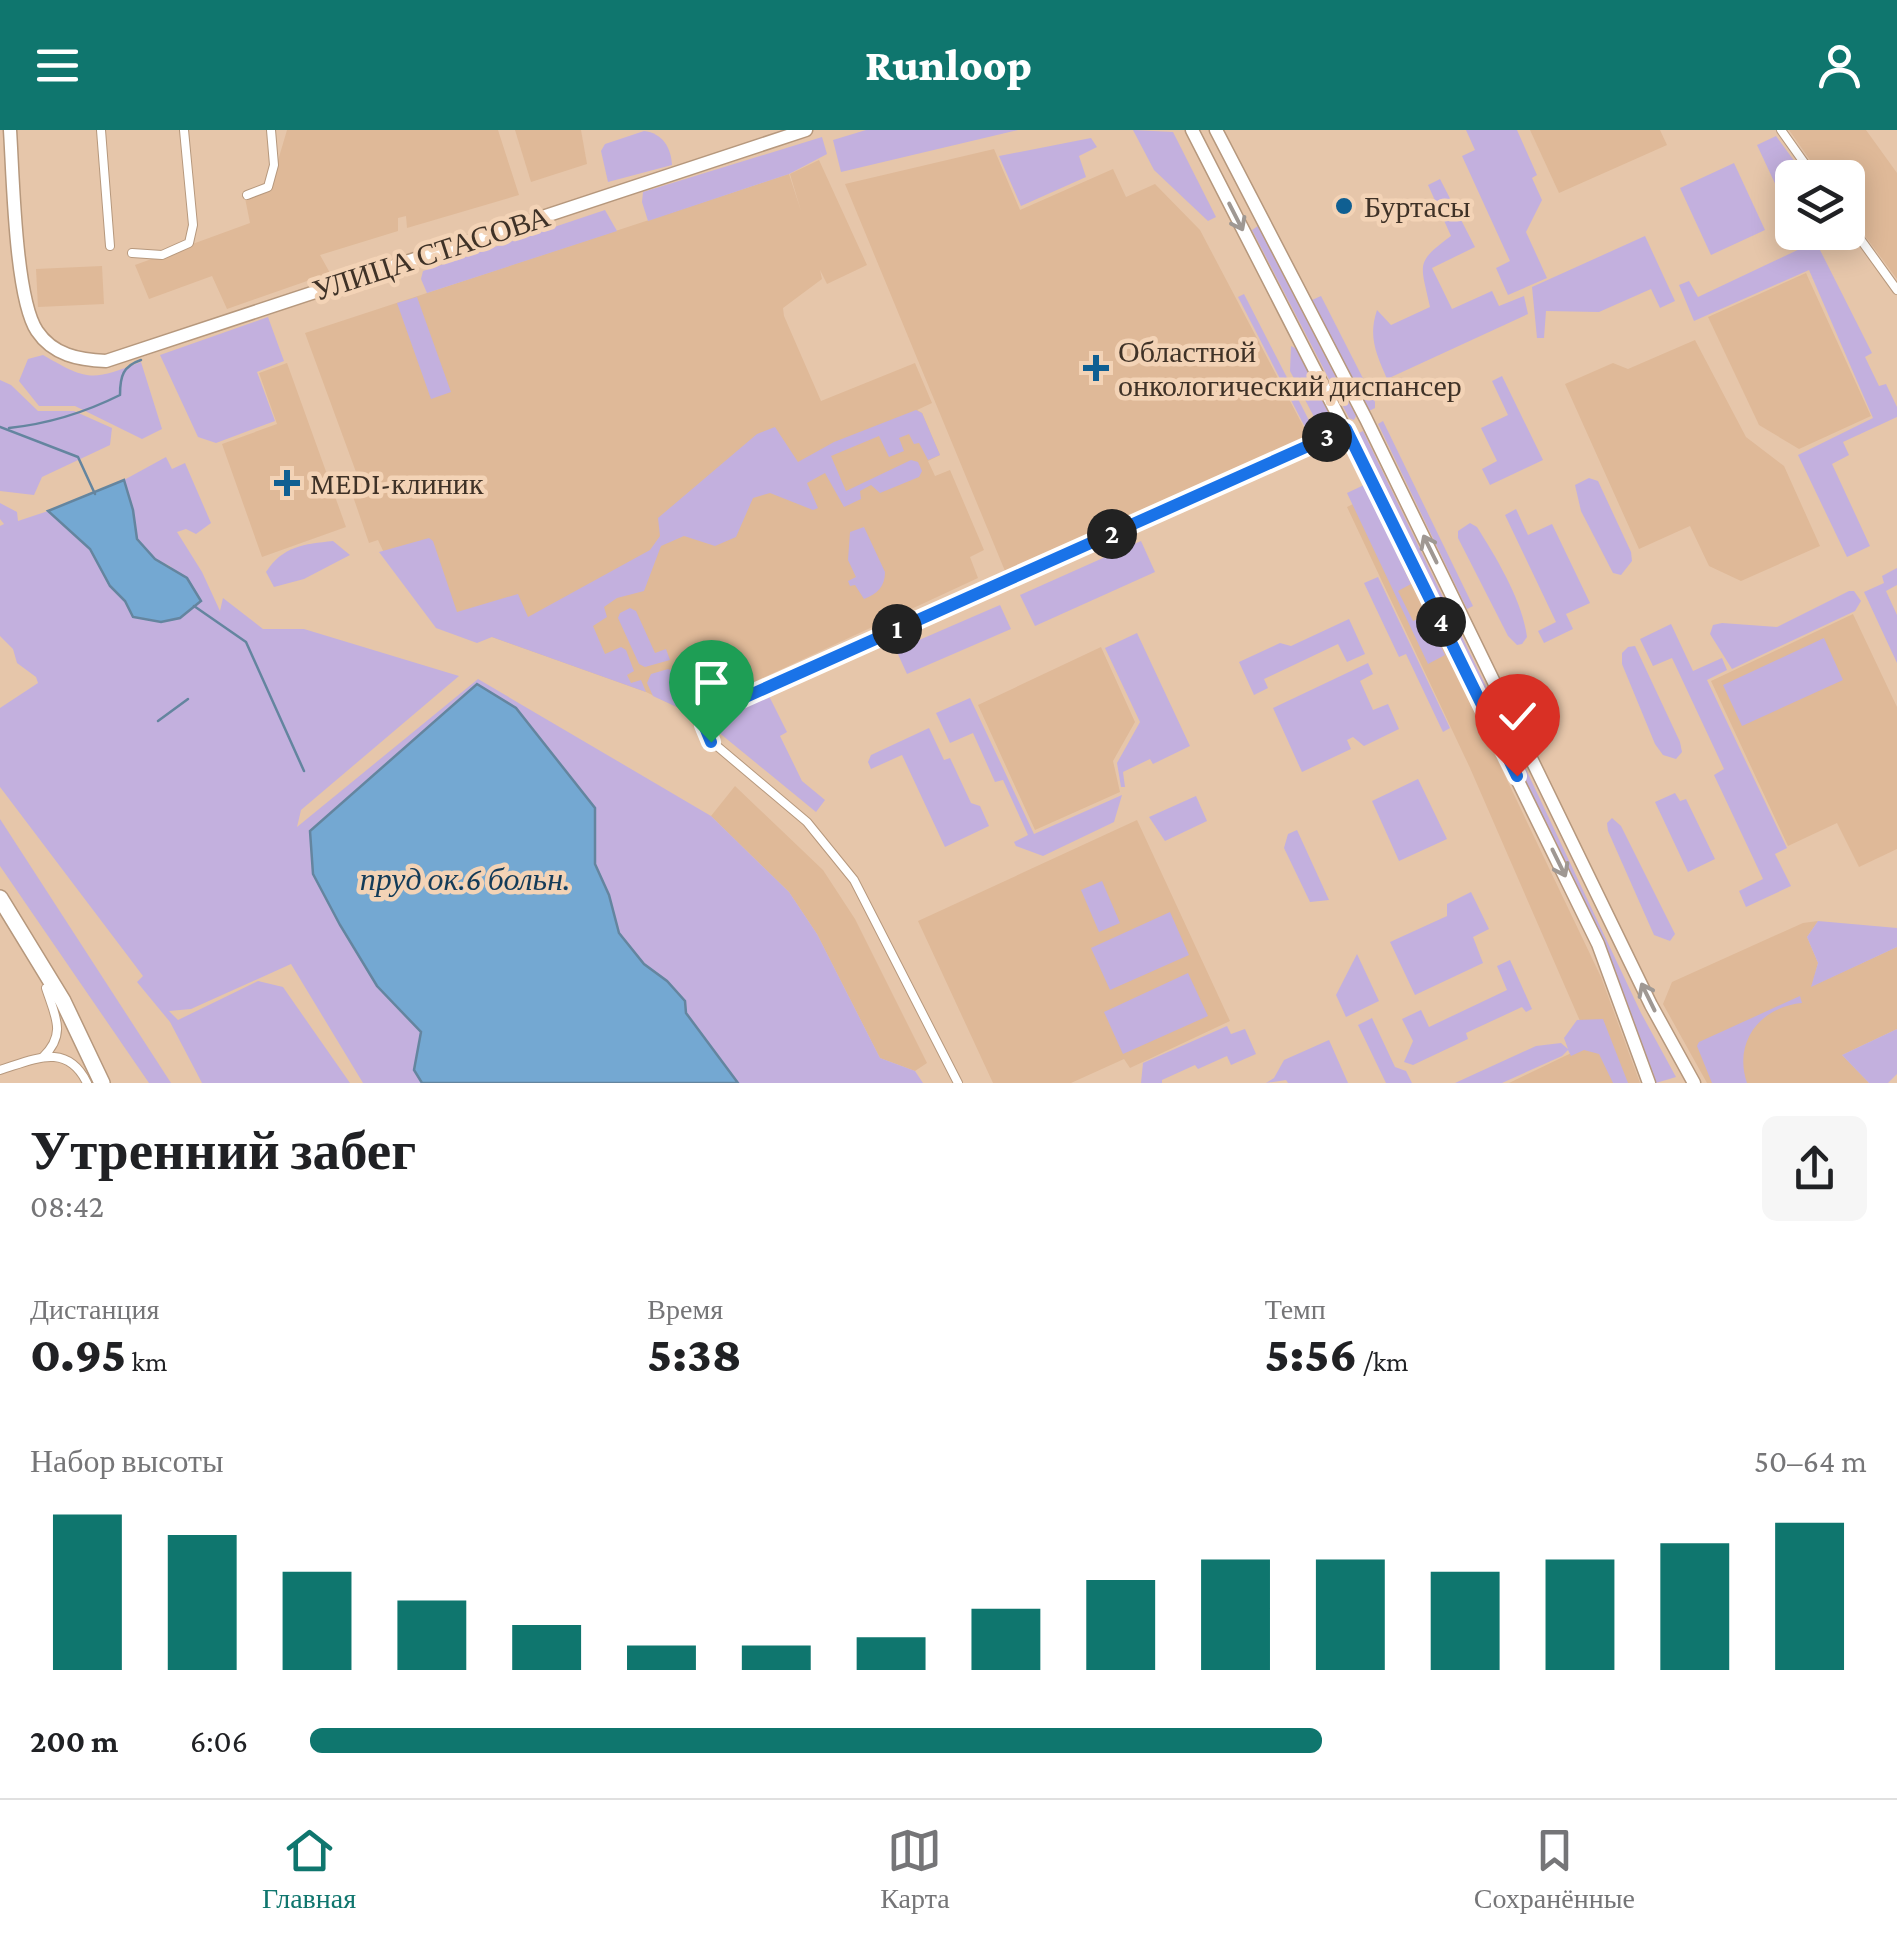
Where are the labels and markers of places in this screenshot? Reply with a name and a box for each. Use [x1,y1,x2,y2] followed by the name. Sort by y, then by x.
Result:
[1364,190,1470,223] place label: Буртасы
[1333,195,1355,217] marker: Буртасы
[1118,335,1462,402] place label: Областной онкологический диспансер
[1083,355,1109,381] marker: Областной онкологический диспансер
[1302,412,1352,462] pin: 3
[310,467,484,500] place label: MEDI-клиник
[274,470,300,496] marker: MEDI-клиник
[1087,509,1137,559] pin: 2
[1416,597,1466,647] pin: 4
[872,604,922,654] pin: 1
[669,640,754,743] pin
[1475,674,1560,777] pin

